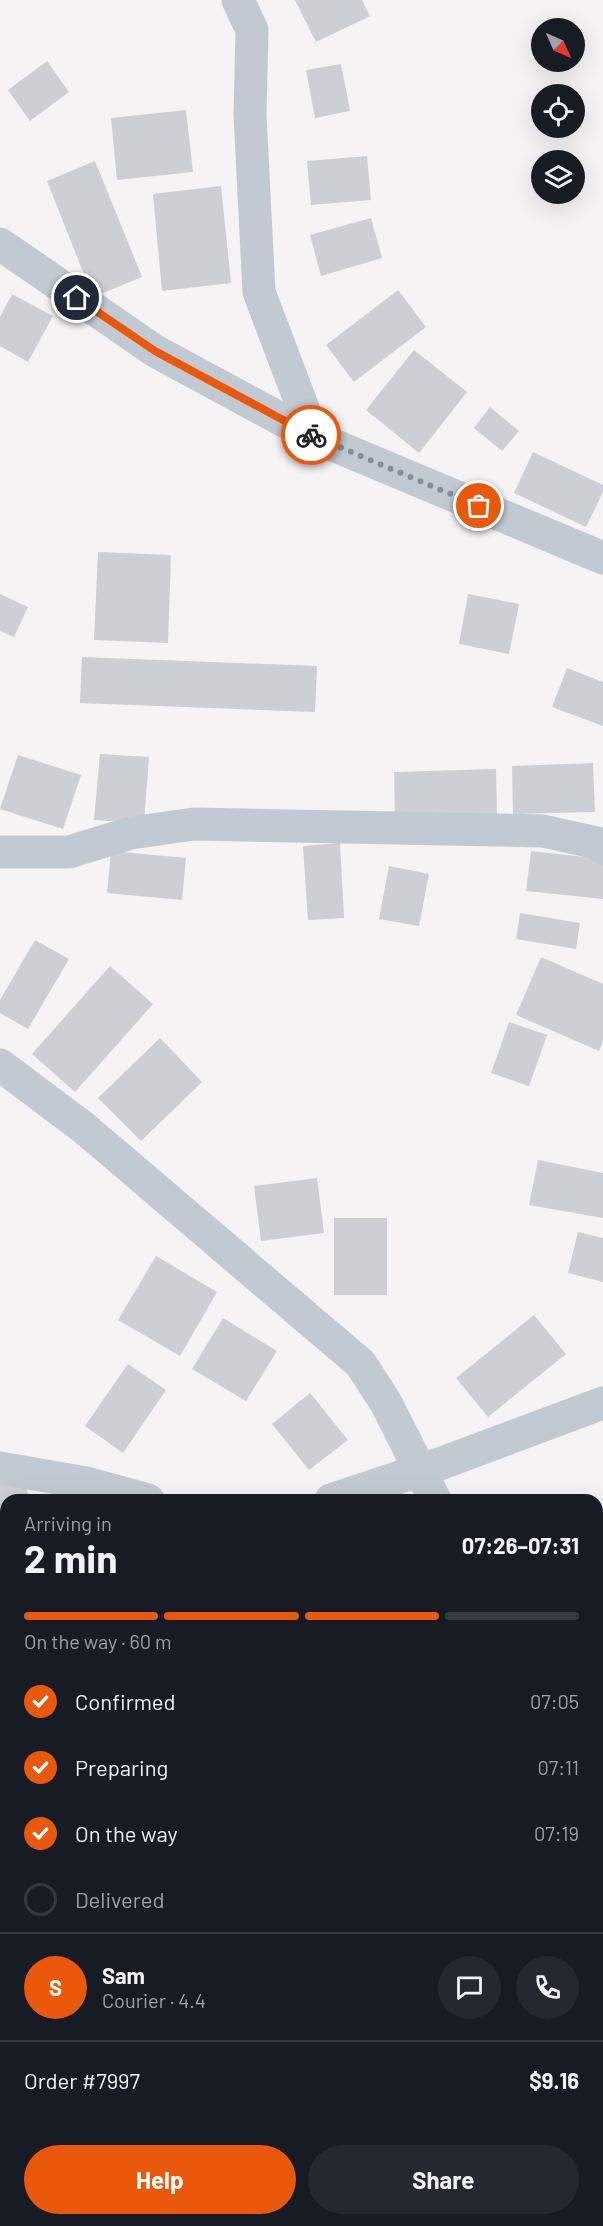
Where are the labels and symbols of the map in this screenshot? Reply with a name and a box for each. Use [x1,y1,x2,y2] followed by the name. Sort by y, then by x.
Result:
[531,18,585,72] north arrow
[51,272,102,323] pin
[281,405,341,465] courier
[453,480,504,531] pin

